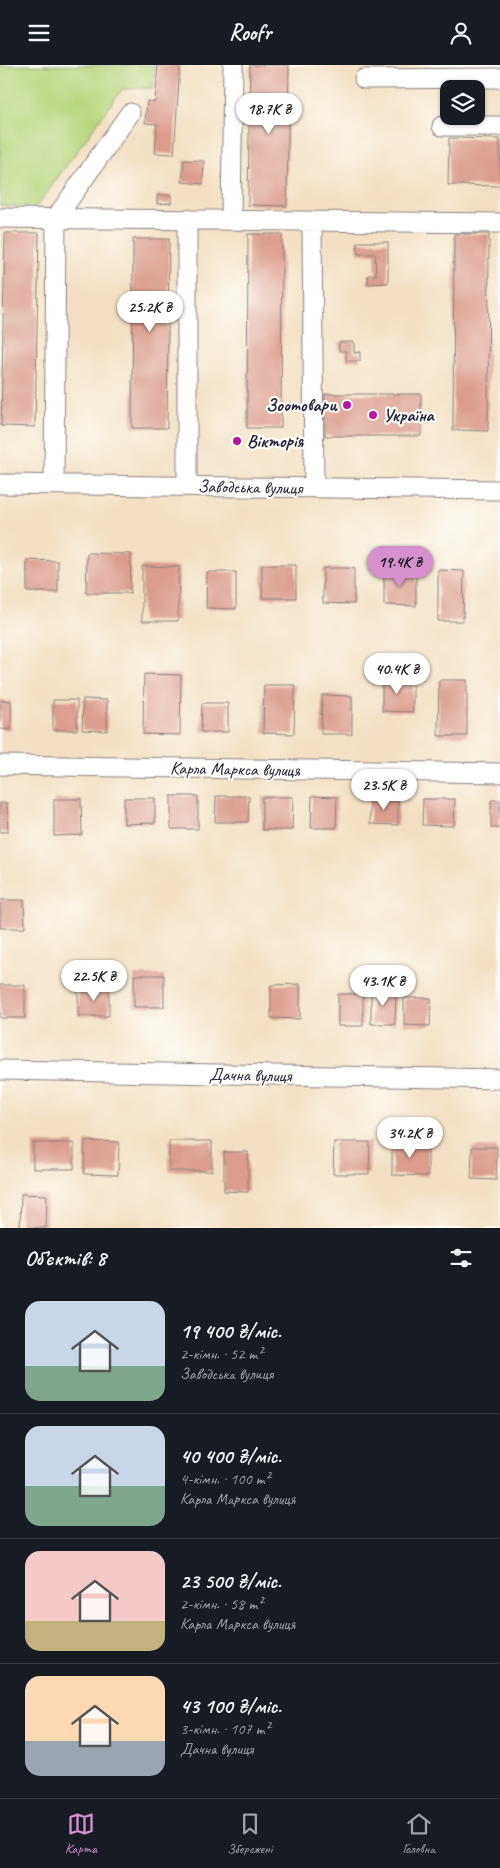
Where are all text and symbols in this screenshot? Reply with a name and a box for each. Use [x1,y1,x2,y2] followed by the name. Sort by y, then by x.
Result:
[25,19,53,47] icon: menu
[229,19,271,47] text: Roofr
[447,19,475,47] icon: person
[440,80,485,125] map controls
[440,80,485,125] button: layers
[223,93,315,135] pin: 18.7K ₴
[247,99,291,119] text: 18.7K ₴
[104,291,196,333] pin: 25.2K ₴
[128,297,172,317] text: 25.2K ₴
[266,394,338,416] place label: Зоотовари
[341,399,353,411] marker: Зоотовари
[383,404,435,426] place label: Україна
[367,409,379,421] marker: Україна
[247,430,305,452] place label: Вікторія
[231,435,243,447] marker: Вікторія
[197,475,304,499] street label: Заводська вулиця
[354,545,446,588] pin: 19.4K ₴
[378,552,422,572] text: 19.4K ₴
[351,653,443,695] pin: 40.4K ₴
[375,659,419,679] text: 40.4K ₴
[170,757,302,781] street label: Карла Маркса вулиця
[338,769,430,811] pin: 23.5K ₴
[362,775,406,795] text: 23.5K ₴
[48,959,140,1002] pin: 22.5K ₴
[337,965,429,1007] pin: 43.1K ₴
[72,966,116,986] text: 22.5K ₴
[361,971,405,991] text: 43.1K ₴
[209,1063,293,1087] street label: Дачна вулиця
[364,1117,456,1159] pin: 34.2K ₴
[388,1123,432,1143] text: 34.2K ₴
[447,1244,475,1272] icon: filters
[25,1245,106,1271] text: Об’єктів: 8
[180,1318,281,1344] text: 19 400 ₴/міс.
[65,1321,125,1381] icon: home
[180,1344,262,1364] text: 2-кімн. · 52 m²
[180,1364,273,1384] text: Заводська вулиця
[180,1443,281,1469] text: 40 400 ₴/міс.
[65,1446,125,1506] icon: home
[180,1469,270,1489] text: 4-кімн. · 100 m²
[180,1489,295,1509] text: Карла Маркса вулиця
[180,1568,281,1594] text: 23 500 ₴/міс.
[65,1571,125,1631] icon: home
[180,1594,262,1614] text: 2-кімн. · 58 m²
[180,1614,295,1634] text: Карла Маркса вулиця
[180,1693,281,1719] text: 43 100 ₴/міс.
[65,1696,125,1756] icon: home
[180,1719,270,1739] text: 3-кімн. · 107 m²
[180,1739,253,1759] text: Дачна вулиця
[65,1810,97,1857] tab: Карта
[227,1810,272,1857] tab: Збережені
[402,1810,435,1857] tab: Головна

